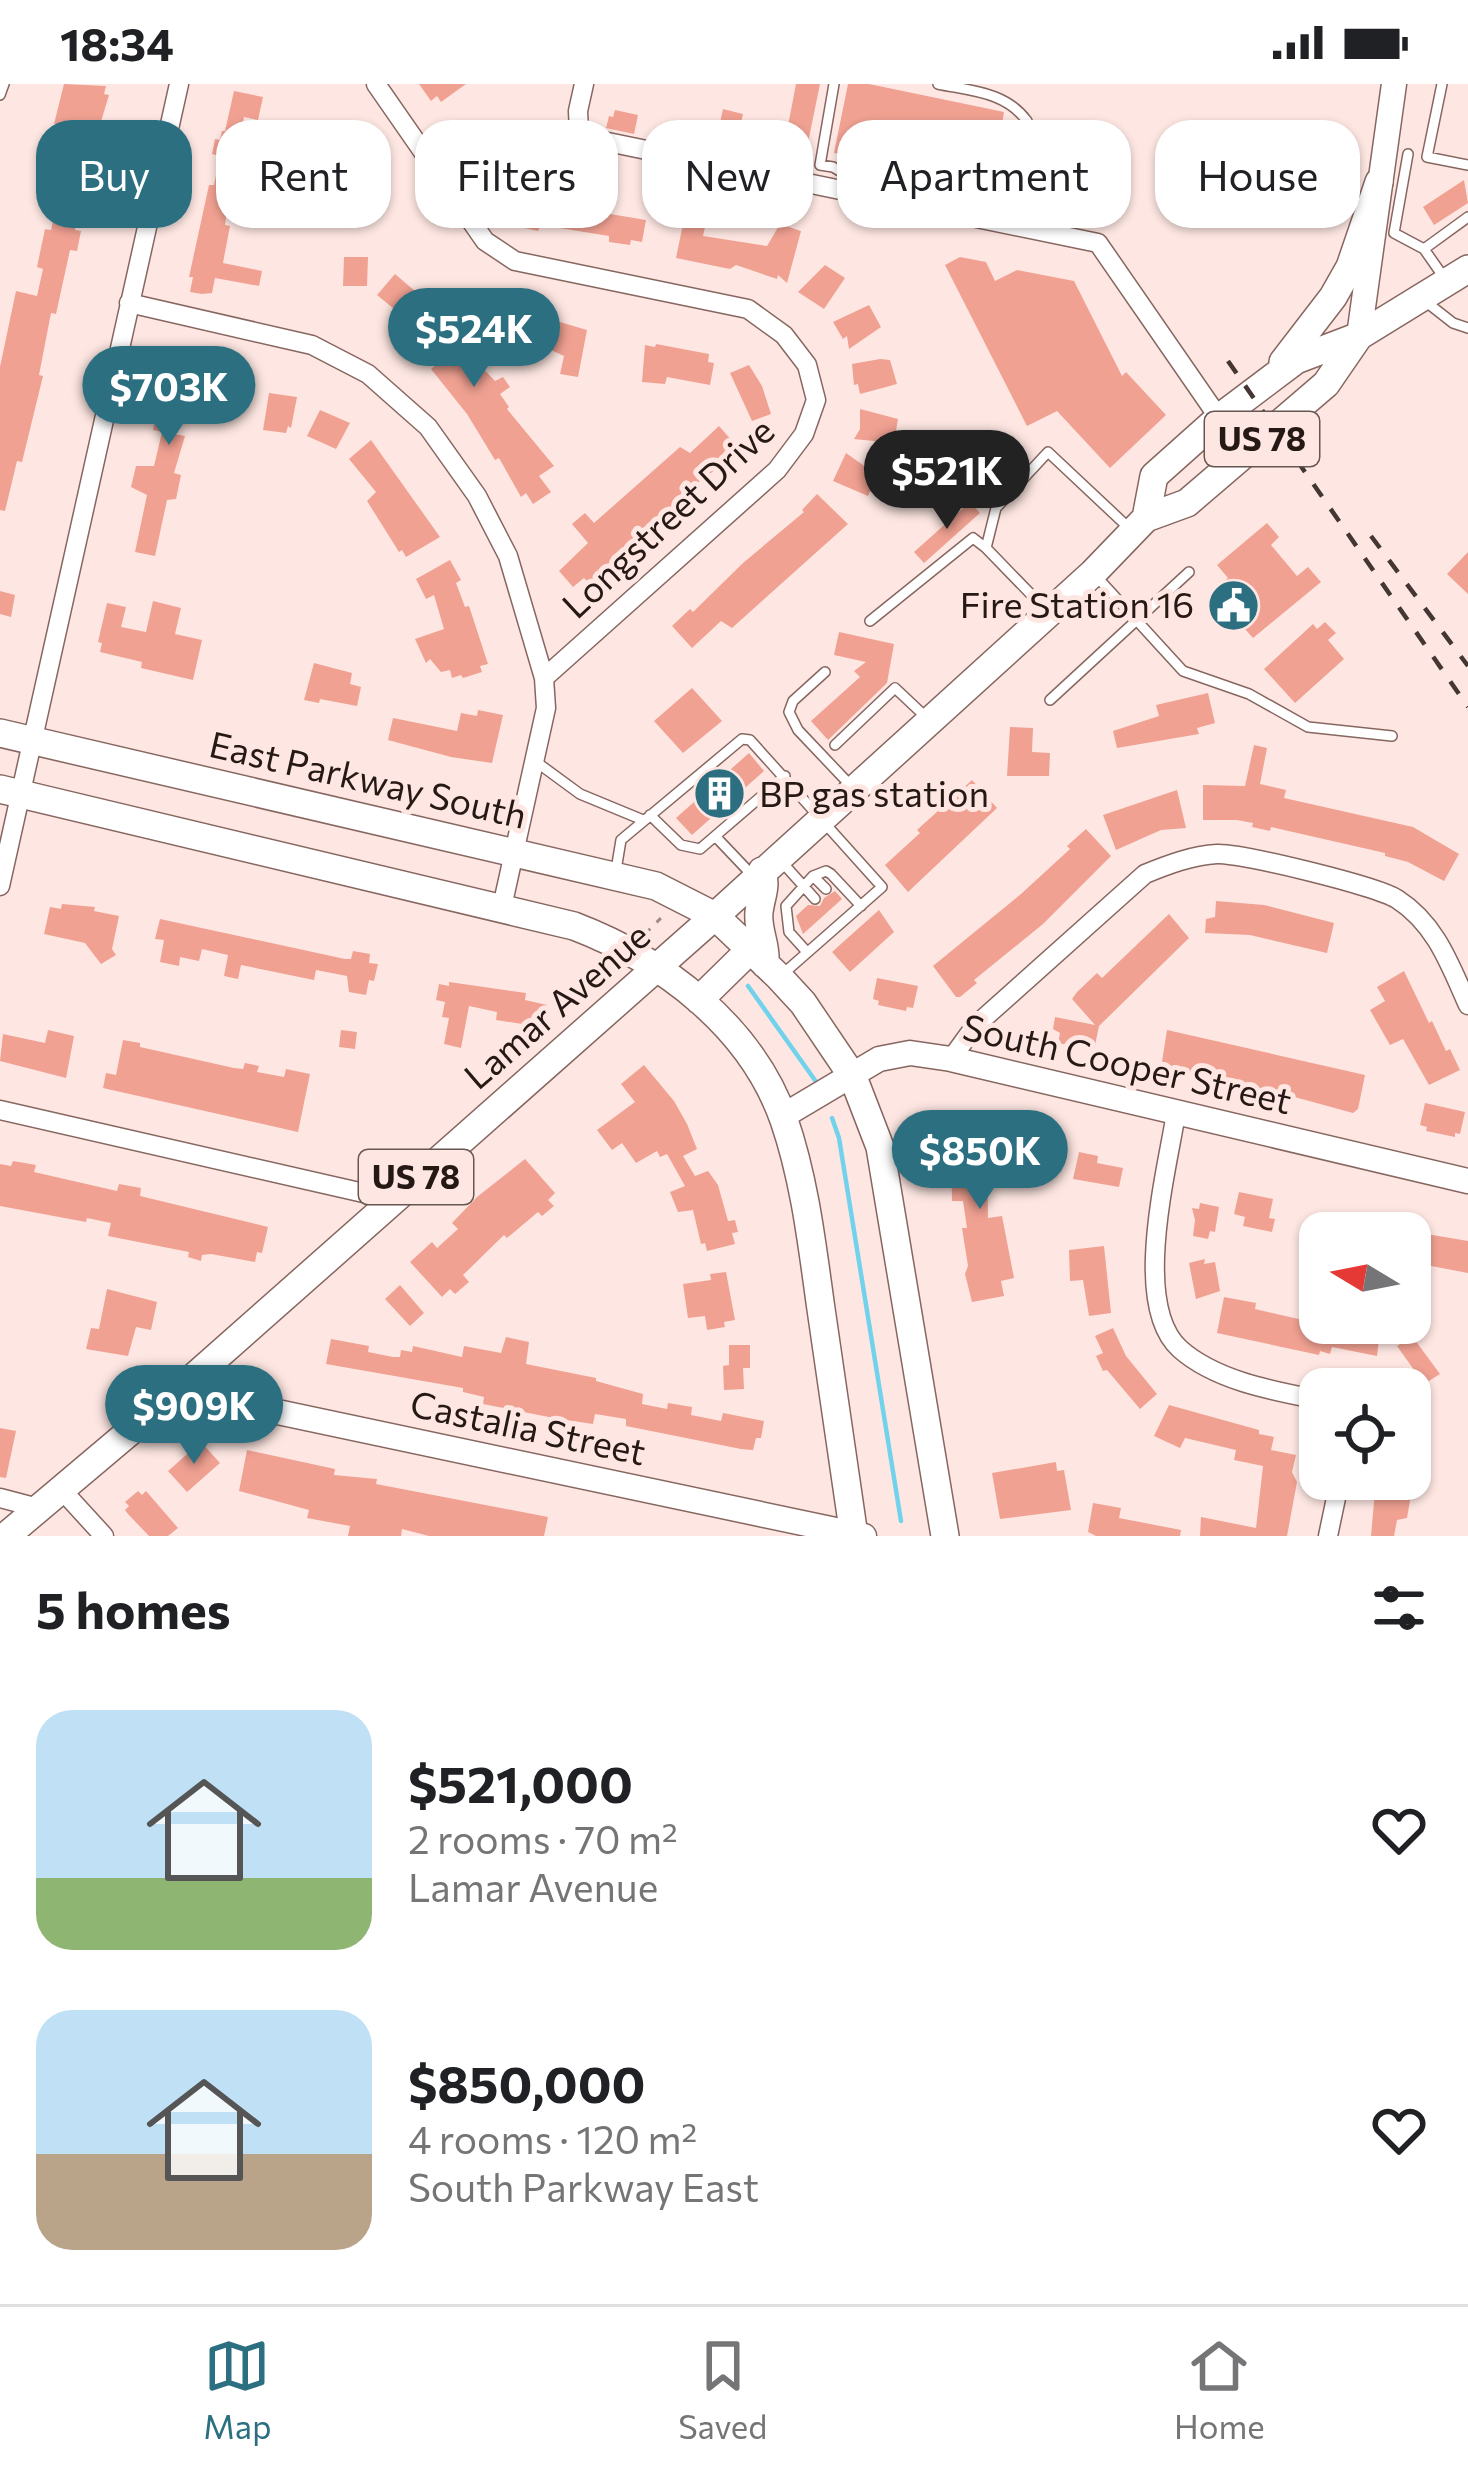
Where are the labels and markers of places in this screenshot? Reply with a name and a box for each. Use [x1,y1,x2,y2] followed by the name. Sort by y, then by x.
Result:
[390,288,558,390] pin: $524K
[85,346,253,448] pin: $703K
[863,430,1031,532] pin: $521K
[1205,577,1261,633] public building icon: Fire Station 16
[960,581,1194,625] place label: Fire Station 16
[692,766,748,822] building icon: BP gas station
[759,770,989,814] place label: BP gas station
[896,1110,1064,1212] pin: $850K
[110,1365,278,1467] pin: $909K

